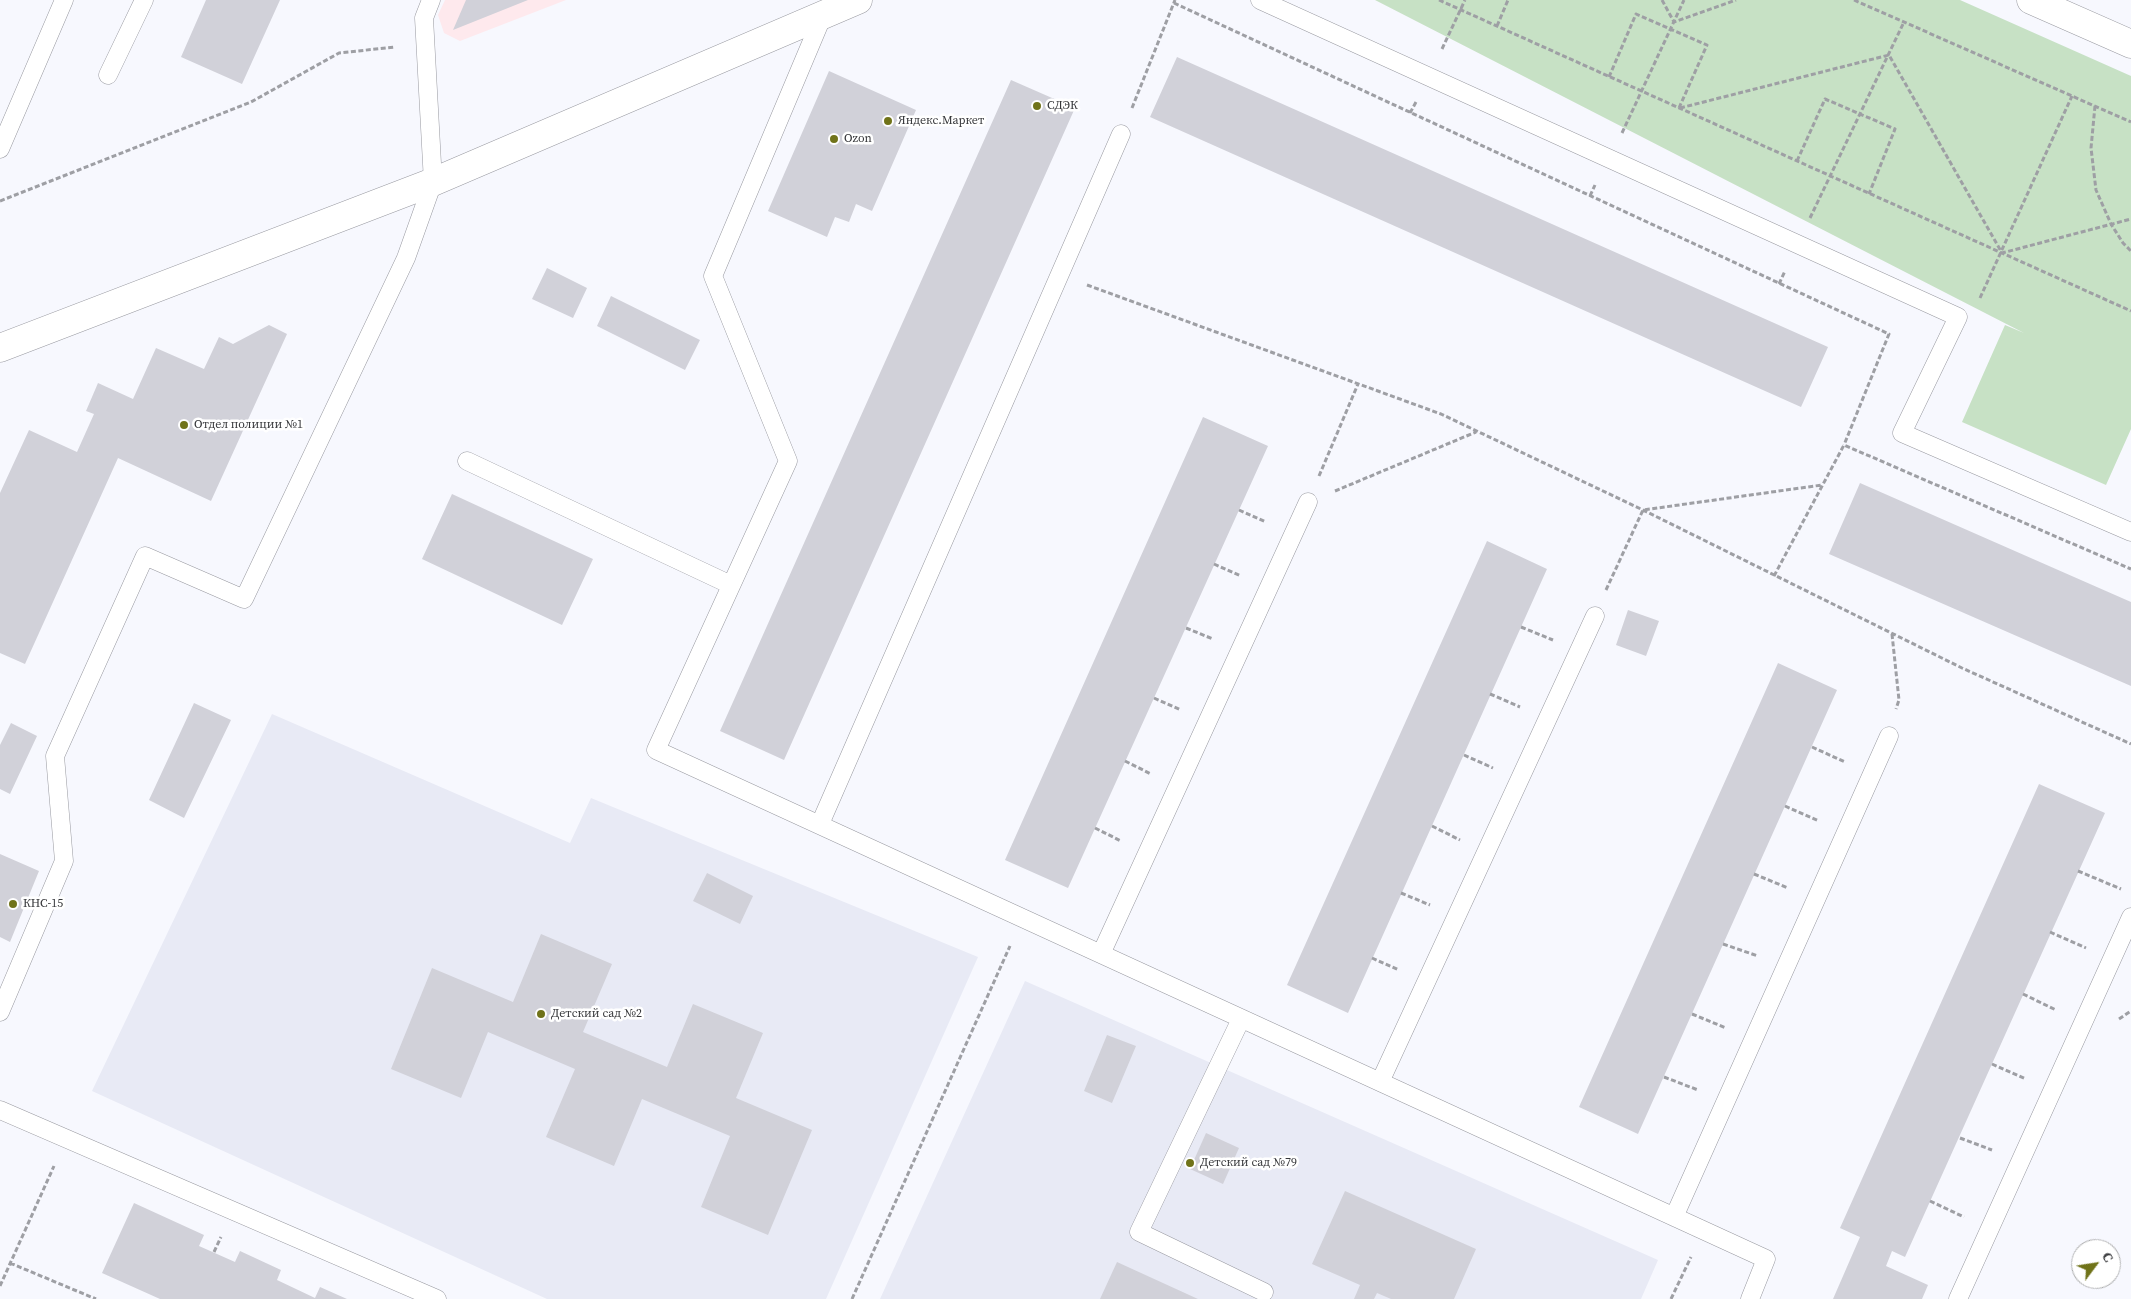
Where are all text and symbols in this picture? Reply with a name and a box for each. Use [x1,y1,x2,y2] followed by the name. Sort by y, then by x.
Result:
[1047,99,1078,113] place label: СДЭК
[1031,100,1043,112] marker: СДЭК
[898,114,984,128] place label: Яндекс.Маркет
[882,115,894,127] marker: Яндекс.Маркет
[844,132,872,146] place label: Ozon
[828,133,840,145] marker: Ozon
[194,418,303,432] place label: Отдел полиции №1
[178,419,190,431] marker: Отдел полиции №1
[23,897,63,911] place label: КНС-15
[7,898,19,910] marker: КНС-15
[551,1007,642,1021] place label: Детский сад №2
[535,1008,547,1020] marker: Детский сад №2
[1200,1156,1297,1170] place label: Детский сад №79
[1184,1157,1196,1169] marker: Детский сад №79
[2071,1239,2121,1289] north arrow
[2097,1248,2119,1266] text: С

